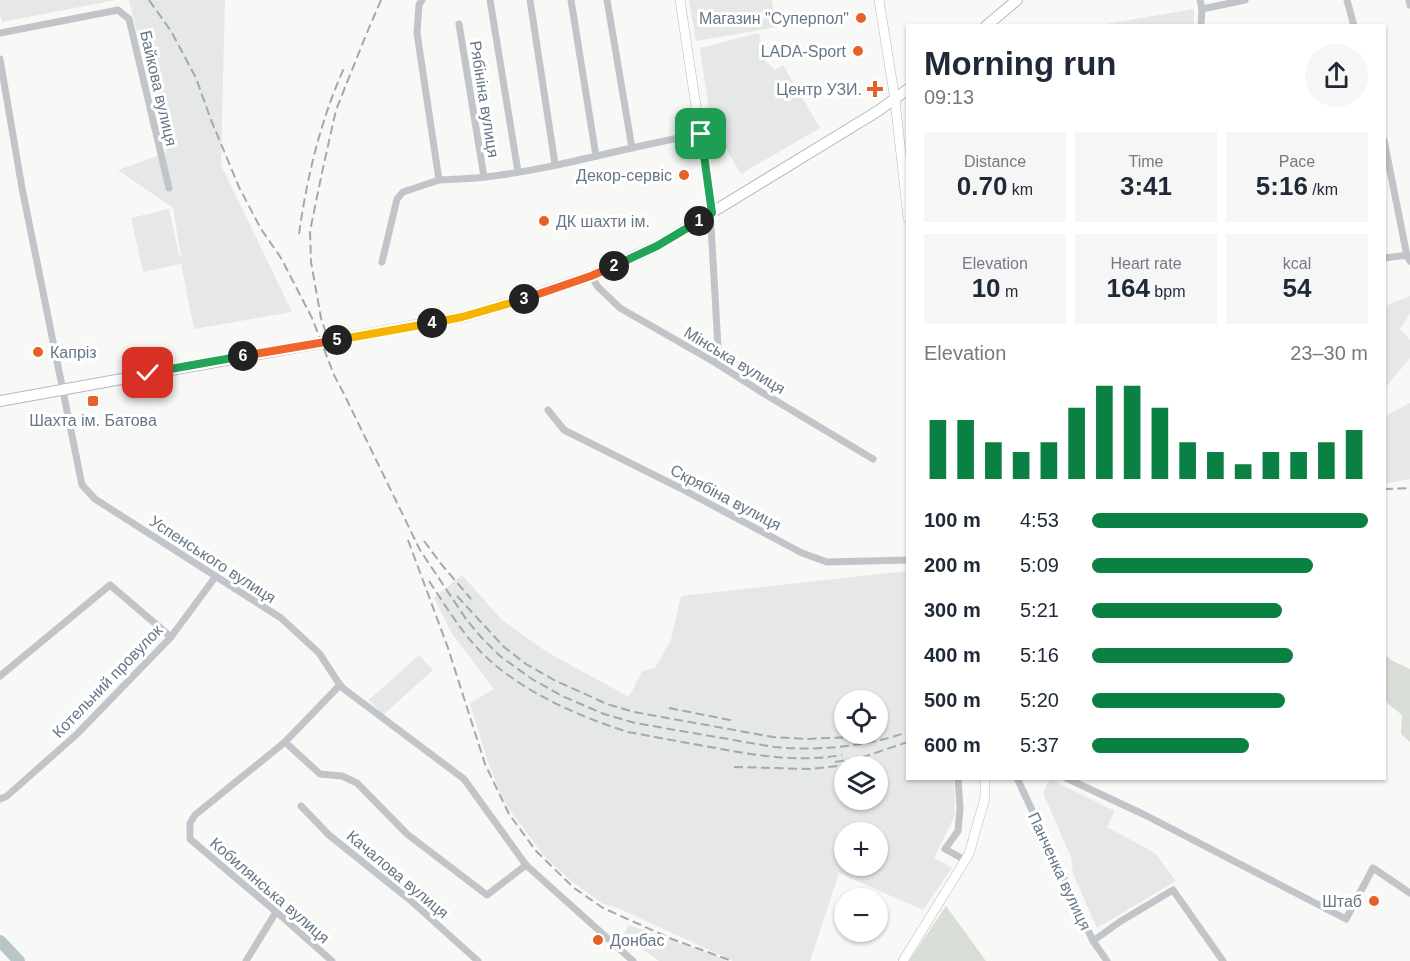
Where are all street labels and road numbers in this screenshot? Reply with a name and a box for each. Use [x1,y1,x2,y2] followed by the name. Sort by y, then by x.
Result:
[137,29,180,148] street label: Байкова вулиця
[467,39,502,159] street label: Рябініна вулиця
[681,324,788,397] street label: Мінська вулиця
[668,461,784,534] street label: Скрябіна вулиця
[147,512,279,606] street label: Успенського вулиця
[49,621,166,741] street label: Котельний провулок
[1025,810,1094,933] street label: Панченка вулиця
[344,827,452,922] street label: Качалова вулиця
[207,834,333,947] street label: Кобилянська вулиця

